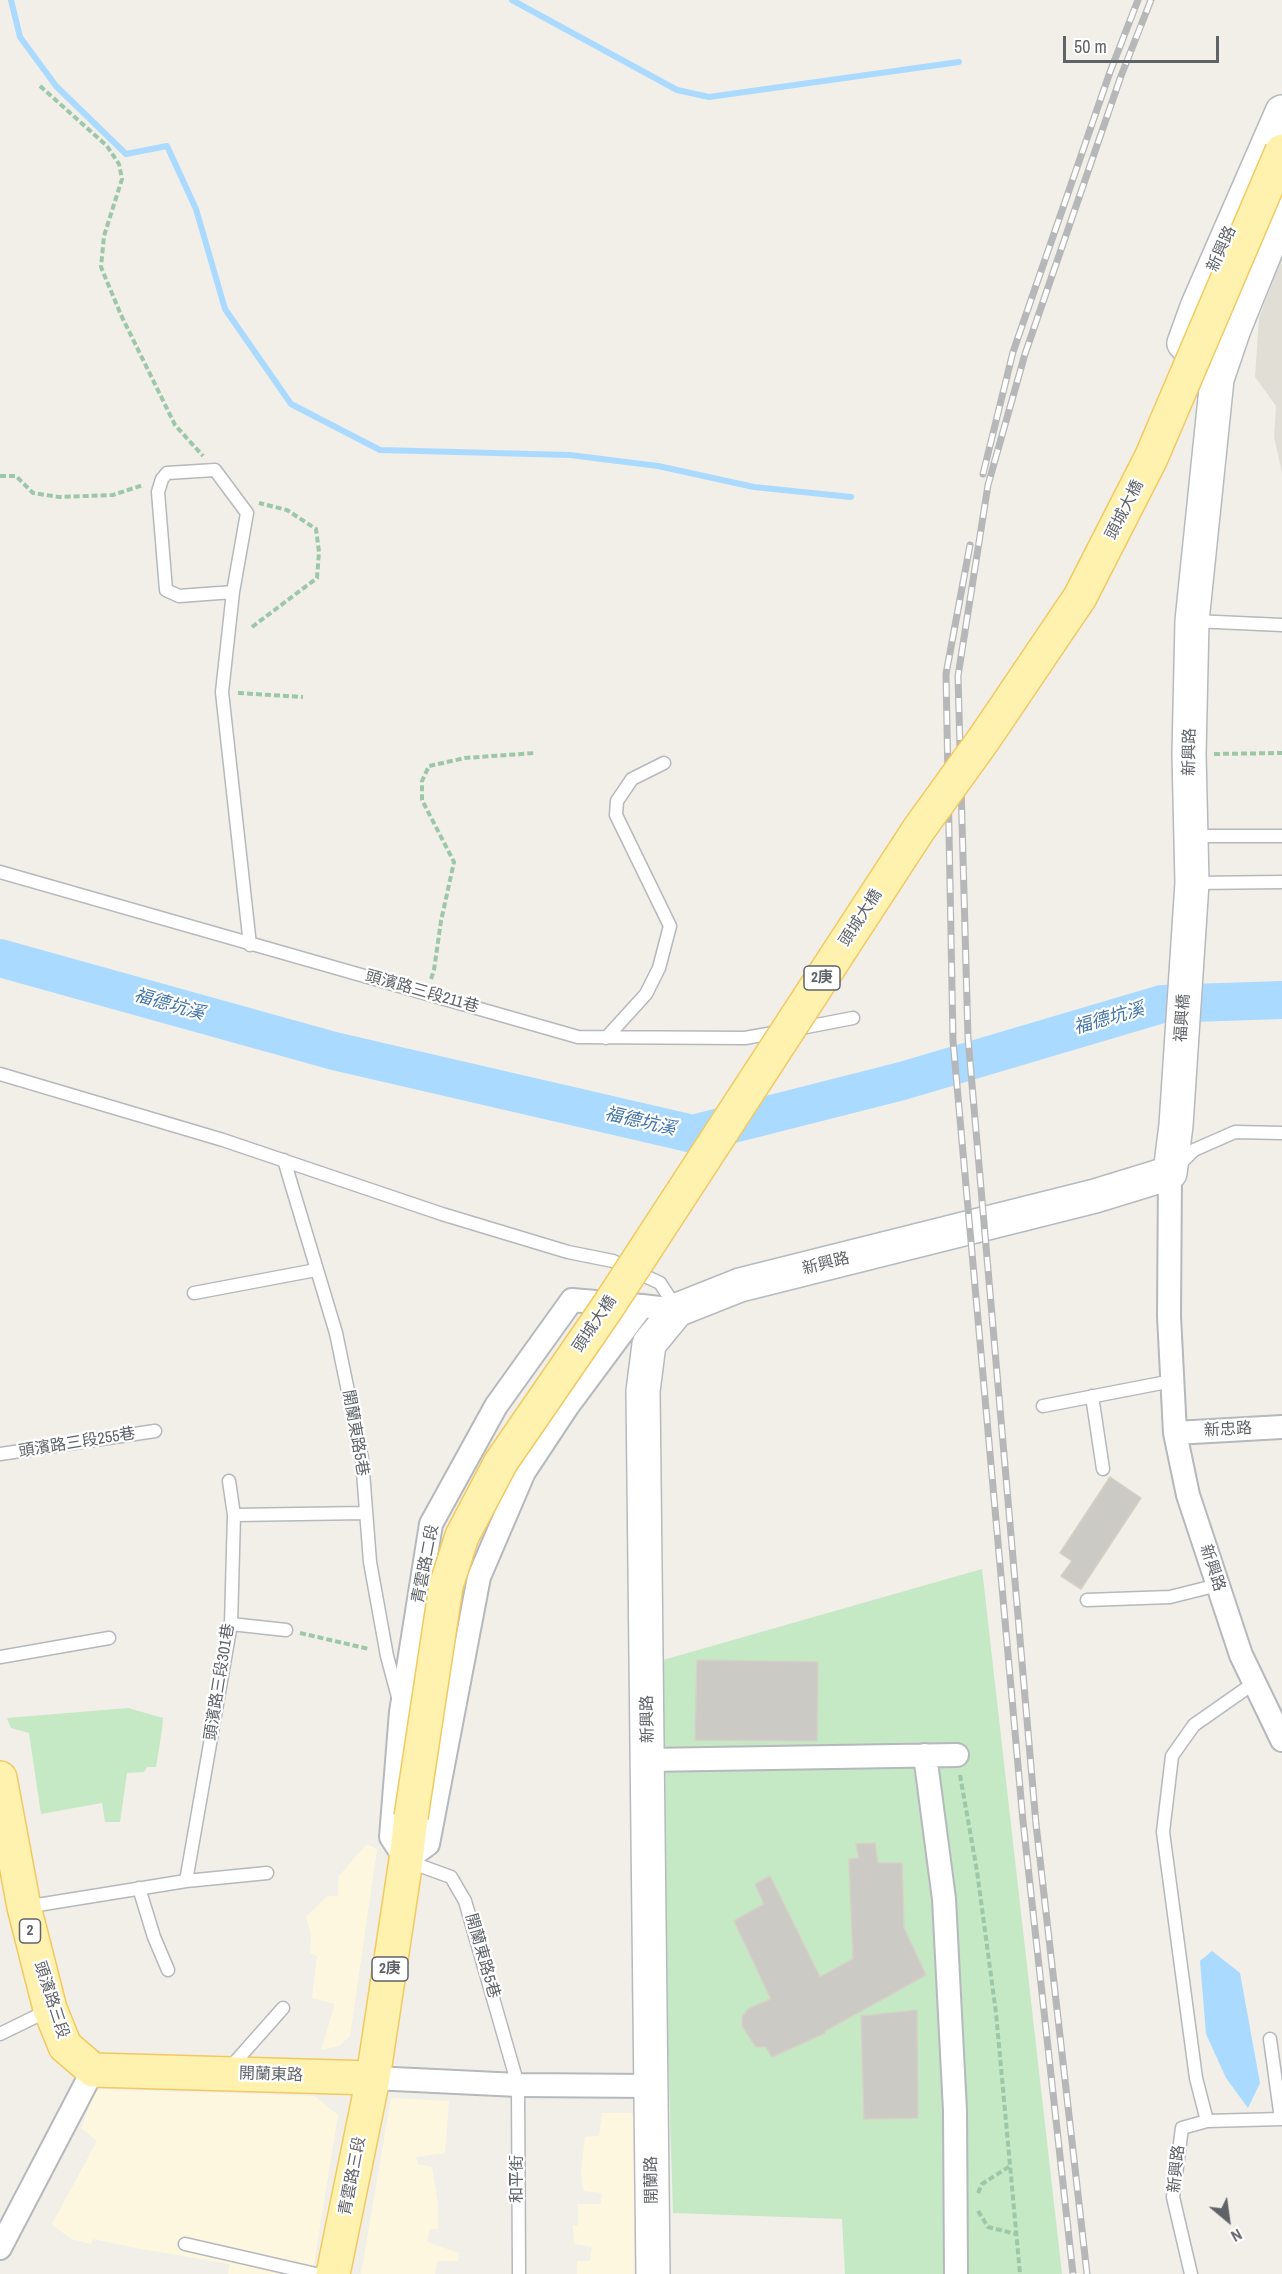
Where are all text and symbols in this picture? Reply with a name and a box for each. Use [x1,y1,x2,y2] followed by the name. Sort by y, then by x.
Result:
[1066,24,1222,62] scale bar
[1074,34,1107,59] text: 50 m
[1203,223,1241,275] street label: 新興路
[1102,477,1148,543] street label: 頭城大橋
[1180,728,1200,776] street label: 新興路
[836,886,886,950] street label: 頭城大橋
[804,966,840,990] road number: 2庚
[363,967,481,1017] street label: 頭濱路三段211巷
[131,985,207,1025] water label: 福德坑溪
[1172,993,1194,1043] street label: 福興橋
[1071,999,1147,1039] water label: 福德坑溪
[602,1103,678,1141] water label: 福德坑溪
[800,1249,852,1279] street label: 新興路
[569,1292,621,1356] street label: 頭城大橋
[338,1388,372,1478] street label: 開蘭東路5巷
[1204,1419,1252,1441] street label: 新忠路
[17,1424,137,1462] street label: 頭濱路三段255巷
[409,1523,443,1605] street label: 青雲路二段
[1195,1542,1229,1594] street label: 新興路
[201,1622,239,1742] street label: 頭濱路三段301巷
[638,1695,658,1743] street label: 新興路
[461,1911,503,2001] street label: 開蘭東路5巷
[20,1919,40,1943] road number: 2
[372,1957,408,1981] road number: 2庚
[30,1959,72,2041] street label: 頭濱路三段
[239,2064,303,2086] street label: 開蘭東路
[336,2135,370,2217] street label: 青雲路三段
[1165,2144,1189,2194] street label: 新興路
[508,2155,528,2203] street label: 和平街
[642,2156,662,2204] street label: 開蘭路
[1198,2190,1258,2250] north arrow
[1227,2224,1246,2248] text: N

